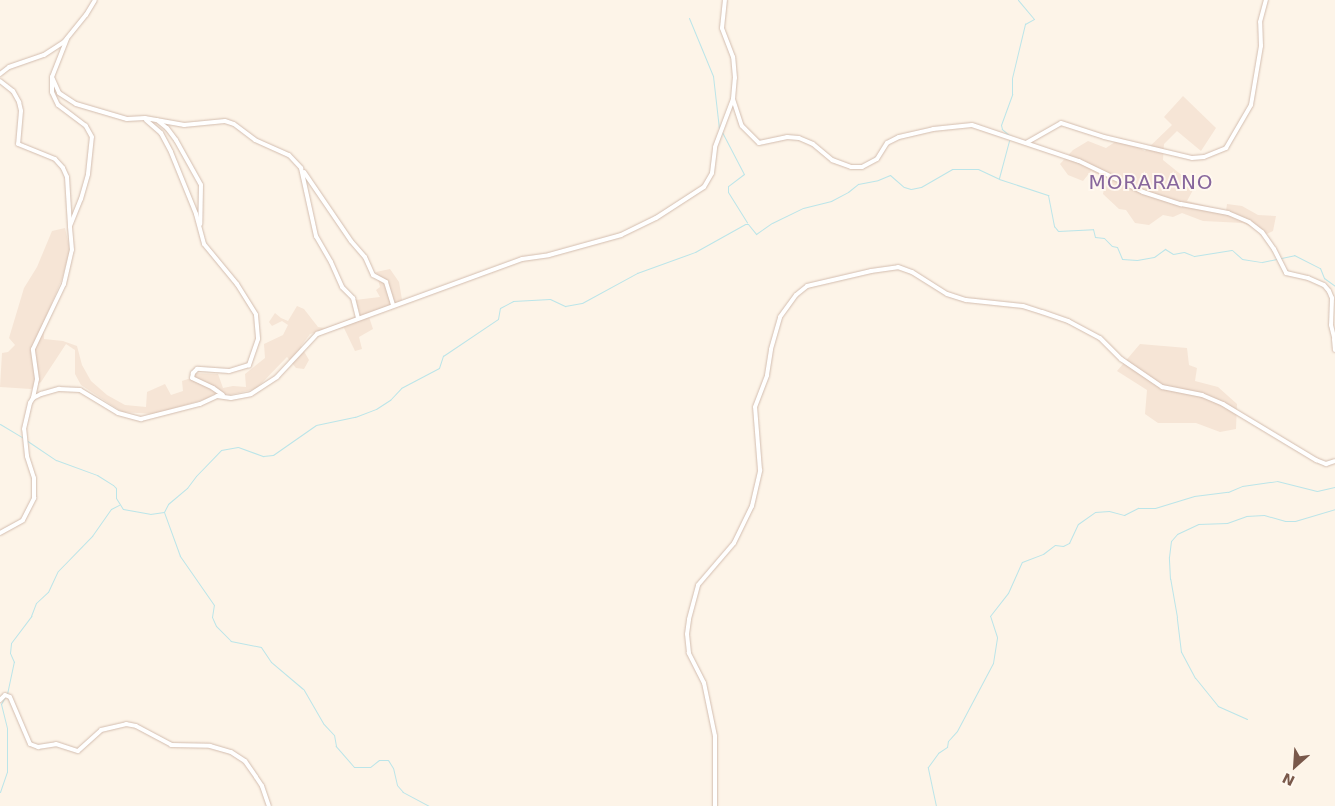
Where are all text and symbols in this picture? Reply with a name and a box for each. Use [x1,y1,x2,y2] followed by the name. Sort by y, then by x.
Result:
[1087,170,1215,194] district label: MORARANO
[1270,741,1320,791] north arrow
[1280,770,1297,789] text: N

